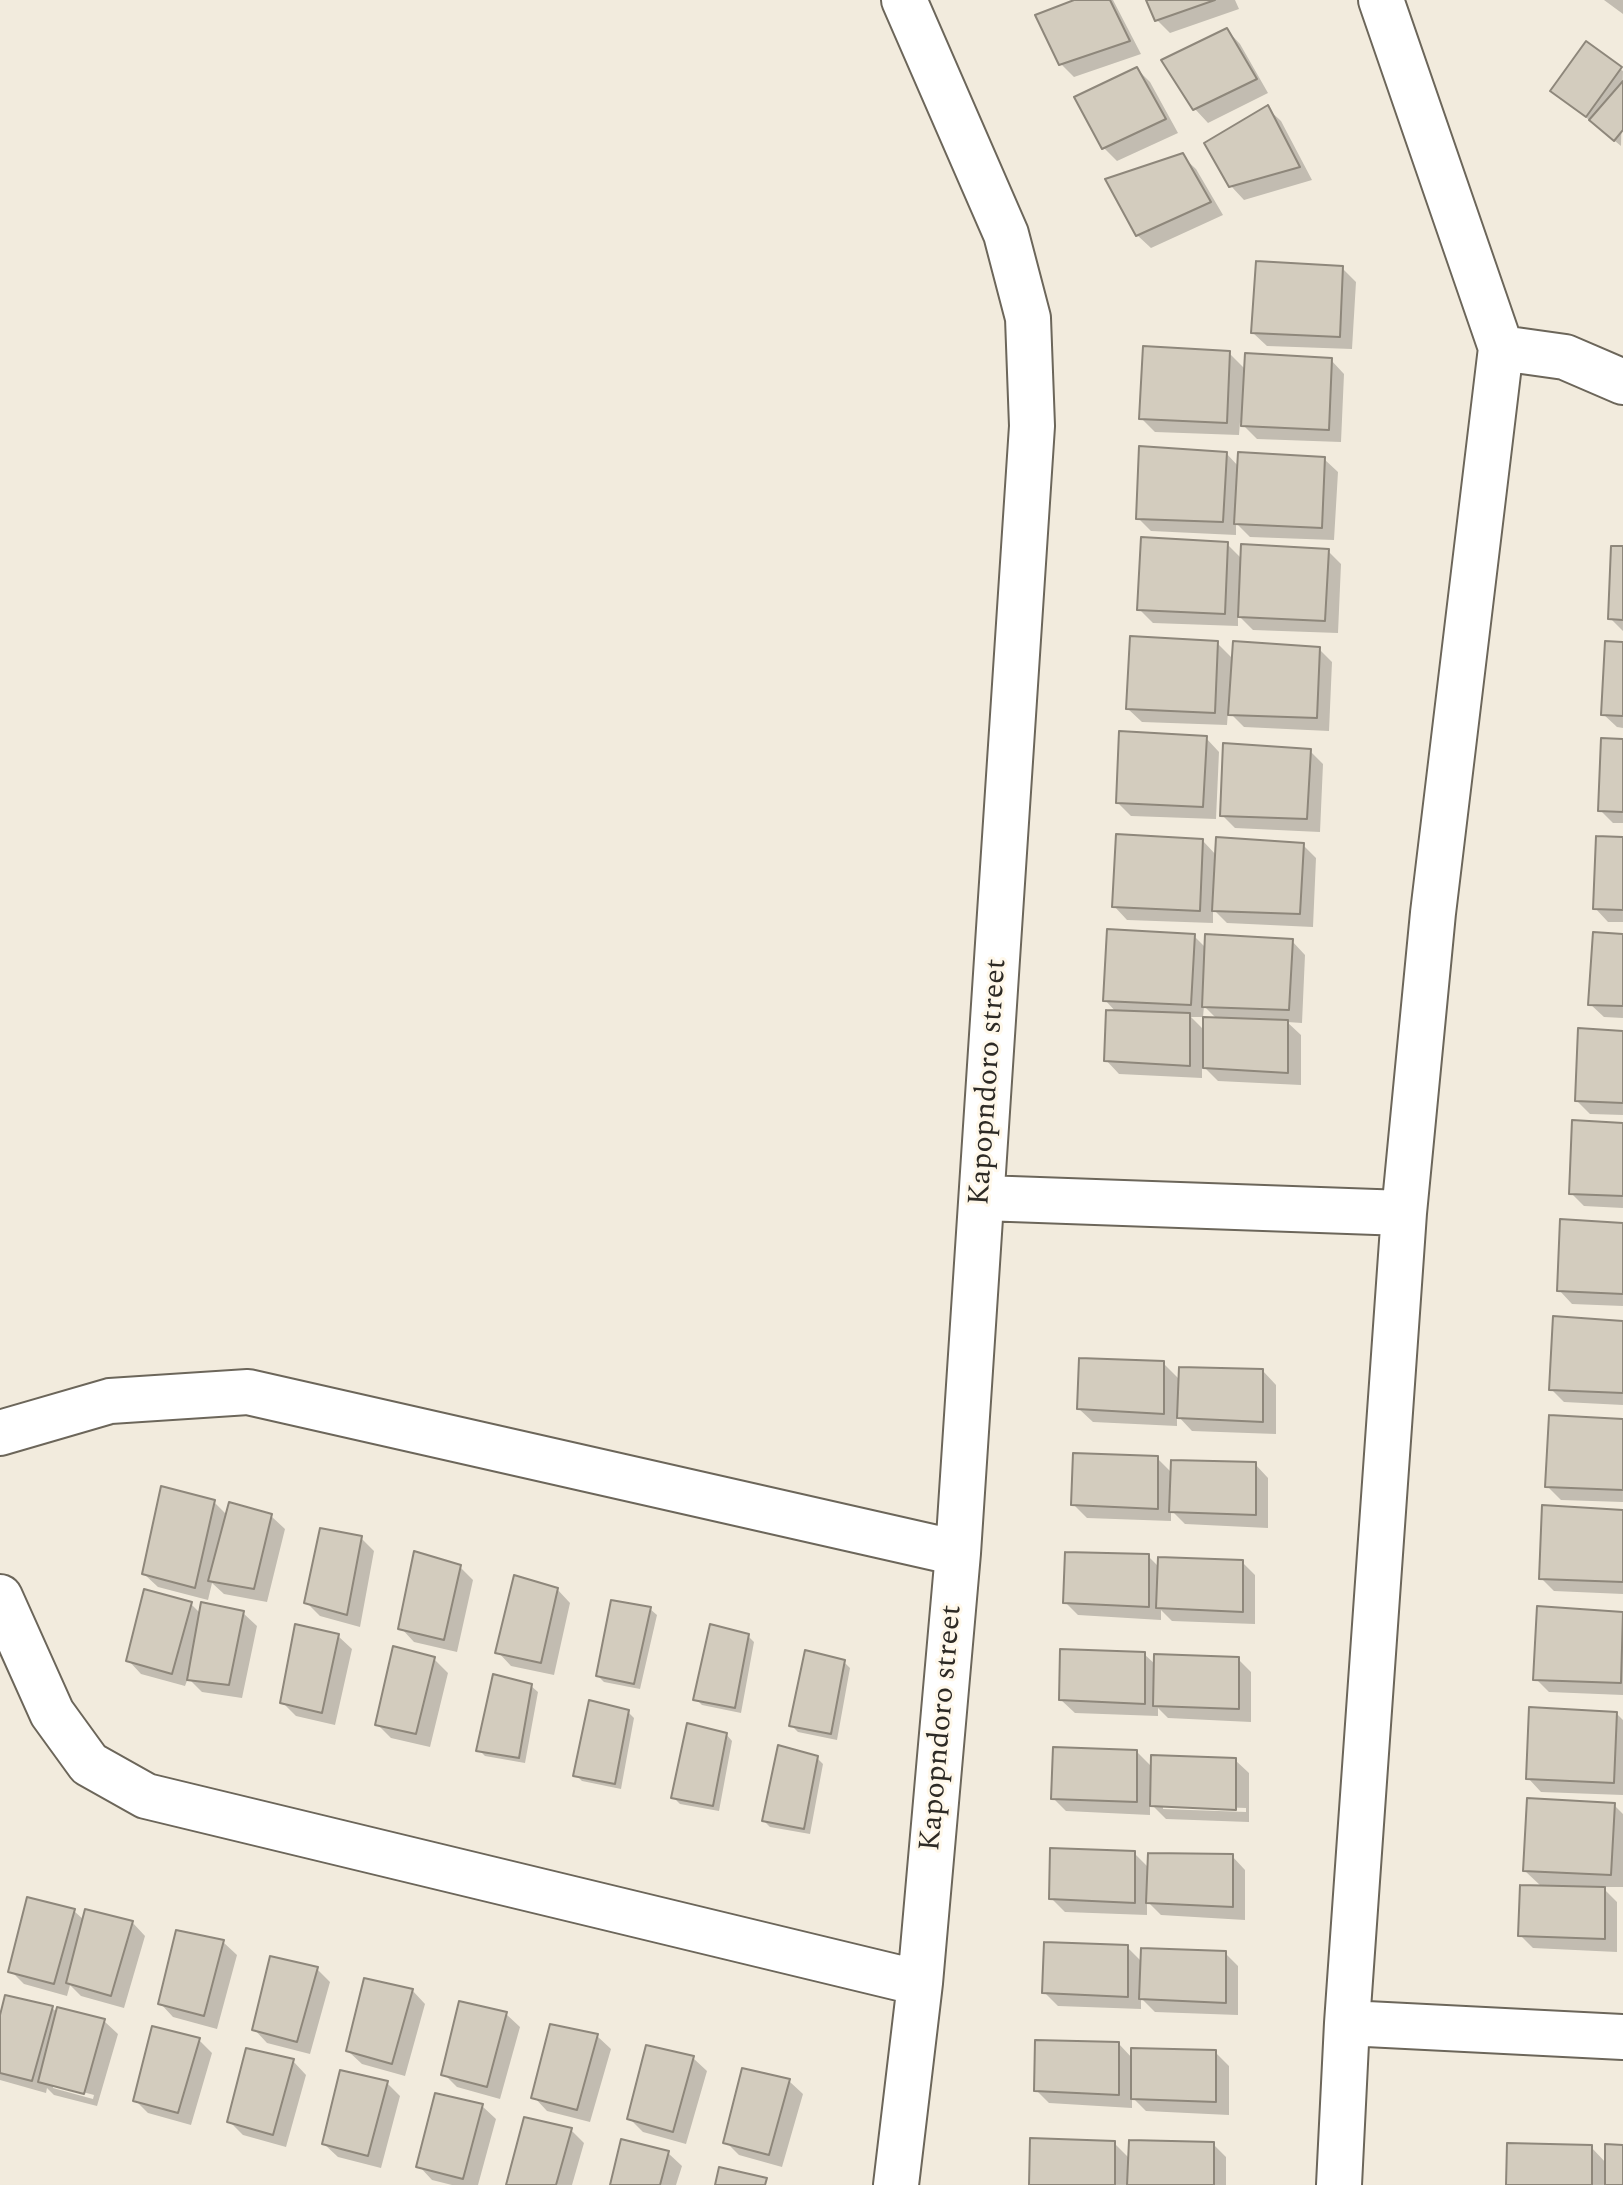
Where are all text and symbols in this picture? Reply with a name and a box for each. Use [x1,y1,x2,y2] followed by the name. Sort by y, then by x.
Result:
[963,957,1017,1207] street label: Kapopndoro street
[914,1603,972,1853] street label: Kapopndoro street

